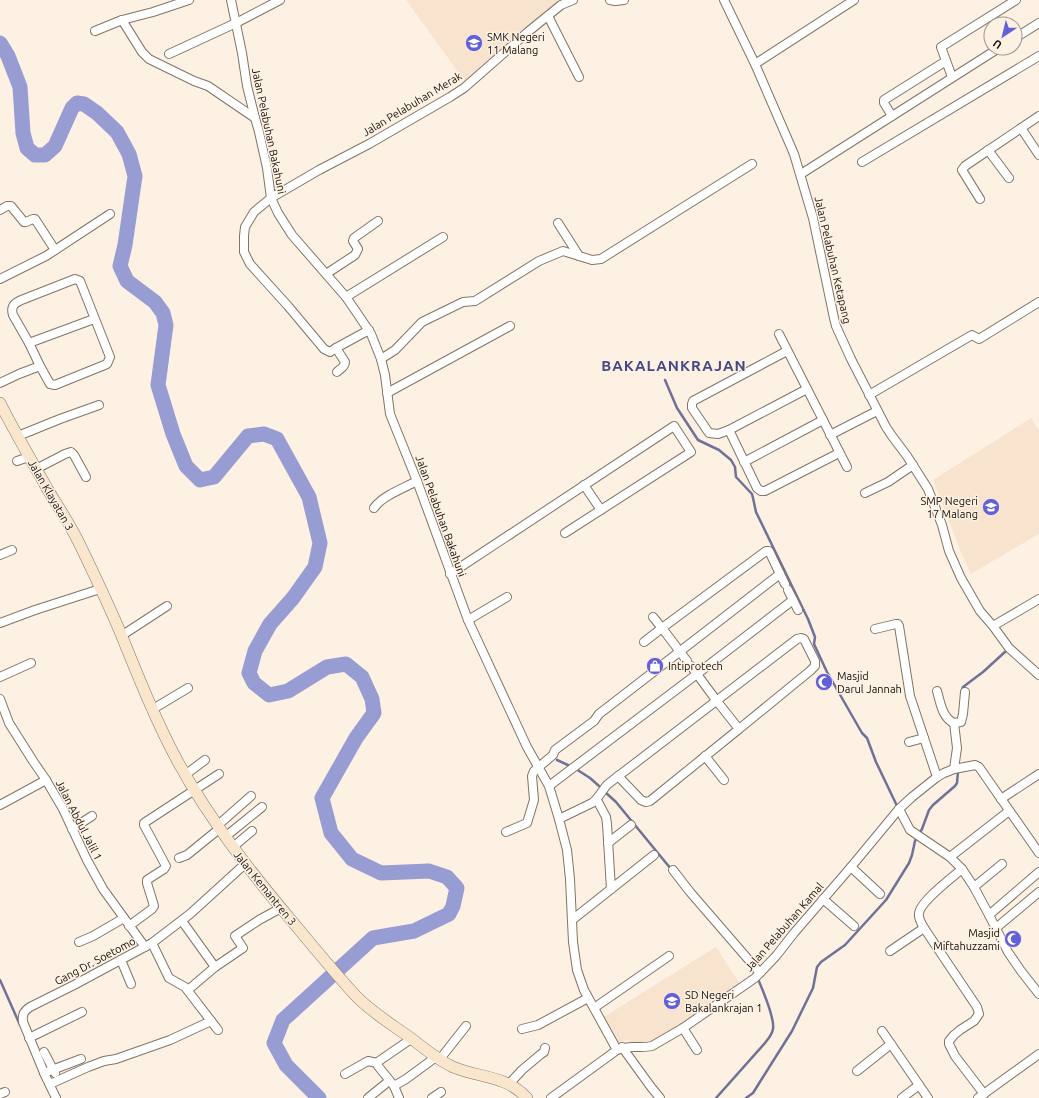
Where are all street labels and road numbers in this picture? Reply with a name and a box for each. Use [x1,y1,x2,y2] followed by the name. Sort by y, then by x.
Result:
[250,67,288,195] street label: Jalan Pelabuhan Bakahuni
[360,69,464,138] street label: Jalan Pelabuhan Merak
[813,195,853,325] street label: Jalan Pelabuhan Ketapang
[413,454,469,578] street label: Jalan Pelabuhan Bakahuni
[26,458,76,532] street label: Jalan Klayatan 3
[54,778,104,862] street label: Jalan Abdul Jalil 1
[231,848,299,928] street label: Jalan Kemantren 3
[742,880,826,974] street label: Jalan Pelabuhan Kamal
[53,935,137,987] street label: Gang Dr. Soetomo

